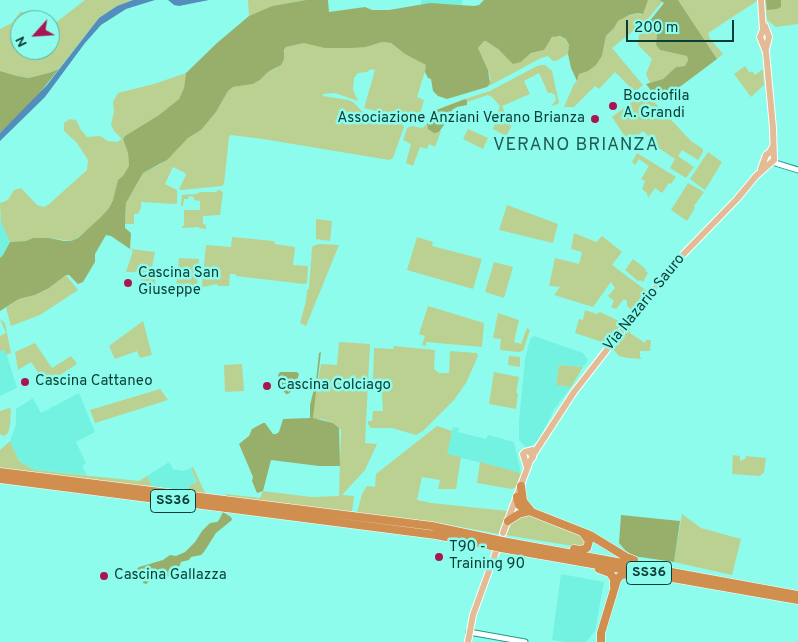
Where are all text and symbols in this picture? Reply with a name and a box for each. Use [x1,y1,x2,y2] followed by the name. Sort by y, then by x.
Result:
[10,10,60,60] north arrow
[628,10,736,42] scale bar
[634,19,679,38] text: 200 m
[12,33,32,50] text: N
[623,88,689,123] place label: Bocciofila A. Grandi
[607,100,619,112] marker: Bocciofila A. Grandi
[337,110,585,128] place label: Associazione Anziani Verano Brianza
[589,113,601,125] marker: Associazione Anziani Verano Brianza
[491,135,661,157] district label: VERANO BRIANZA
[600,251,690,355] street label: Via Nazario Sauro
[138,265,219,300] place label: Cascina San Giuseppe
[122,277,134,289] marker: Cascina San Giuseppe
[35,373,153,391] place label: Cascina Cattaneo
[19,376,31,388] marker: Cascina Cattaneo
[277,377,391,395] place label: Cascina Colciago
[261,380,273,392] marker: Cascina Colciago
[150,490,196,512] road number: SS36
[449,539,525,574] place label: T90 - Training 90
[433,551,445,563] marker: T90 - Training 90
[626,562,672,584] road number: SS36
[114,567,227,585] place label: Cascina Gallazza
[98,570,110,582] marker: Cascina Gallazza

